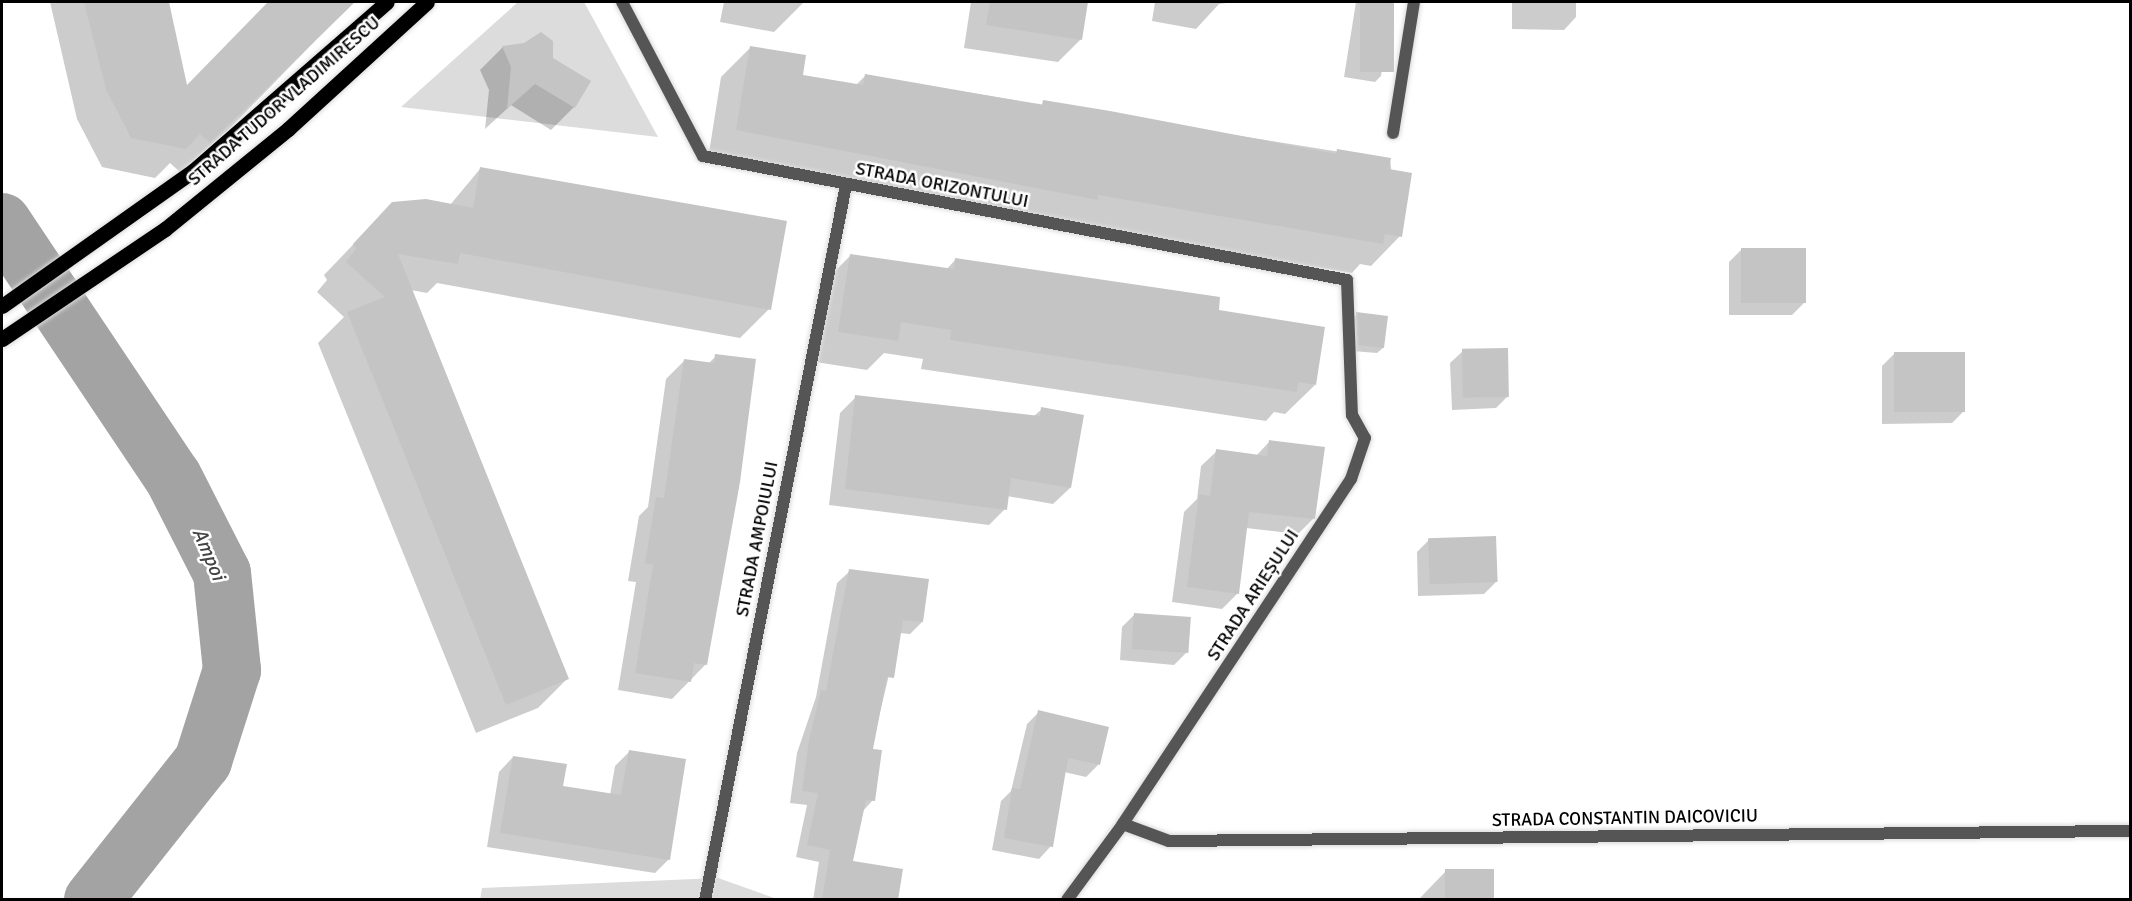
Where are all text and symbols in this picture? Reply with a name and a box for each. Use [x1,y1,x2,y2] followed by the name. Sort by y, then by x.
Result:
[184,12,384,190] street label: STRADA TUDOR VLADIMIRESCU
[854,158,1030,212] street label: STRADA ORIZONTULUI
[731,460,783,618] street label: STRADA AMPOIULUI
[187,524,231,584] water label: Ampoi
[1203,525,1303,665] street label: STRADA ARIEȘULUI
[1492,805,1758,831] street label: STRADA CONSTANTIN DAICOVICIU

